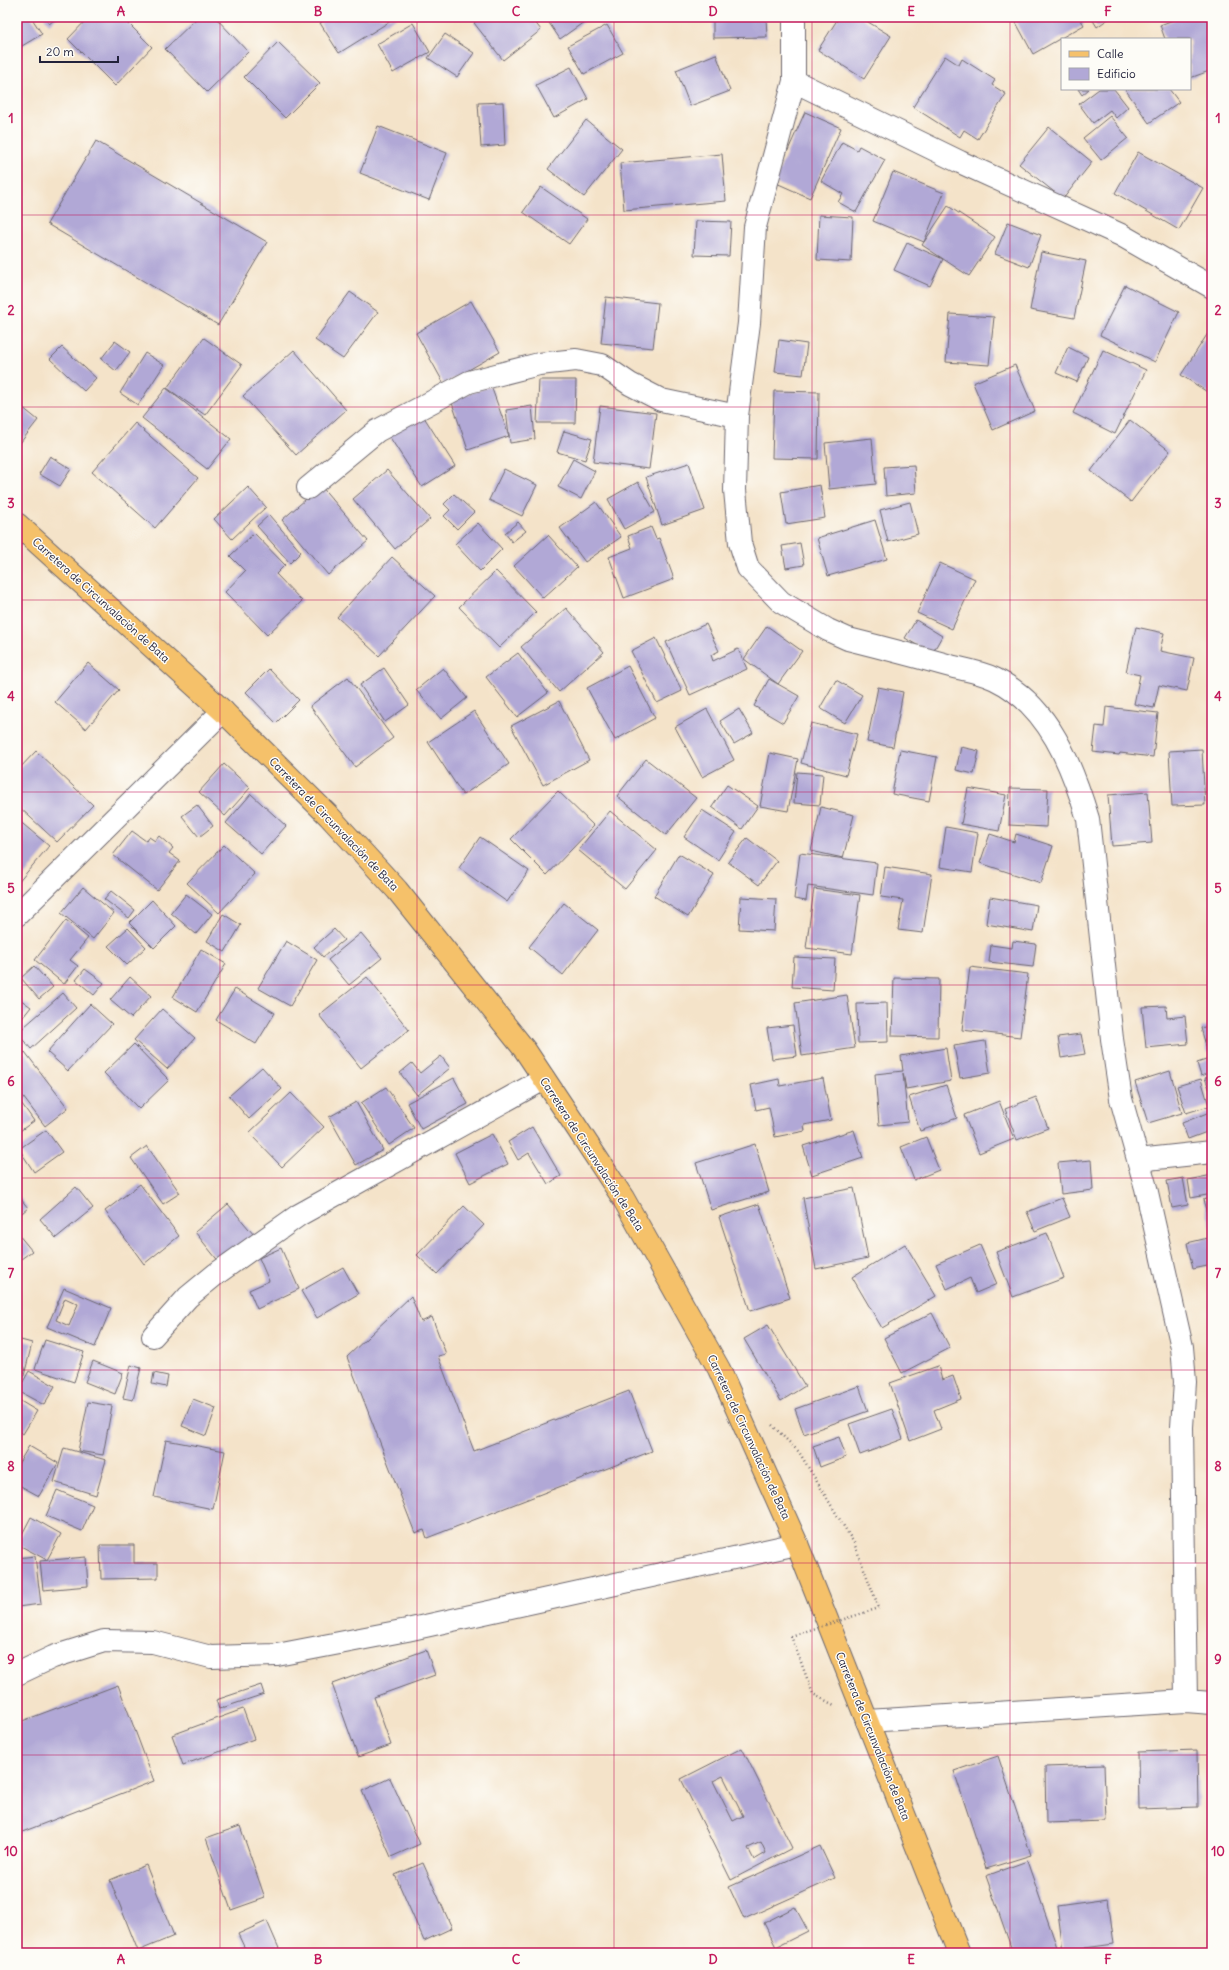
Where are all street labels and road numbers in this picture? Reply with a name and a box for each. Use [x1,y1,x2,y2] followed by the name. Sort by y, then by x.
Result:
[29,535,173,665] street label: Carretera de Circunvalación de Bata
[266,754,402,894] street label: Carretera de Circunvalación de Bata
[537,1075,647,1233] street label: Carretera de Circunvalación de Bata
[705,1352,793,1522] street label: Carretera de Circunvalación de Bata
[833,1650,913,1822] street label: Carretera de Circunvalación de Bata

